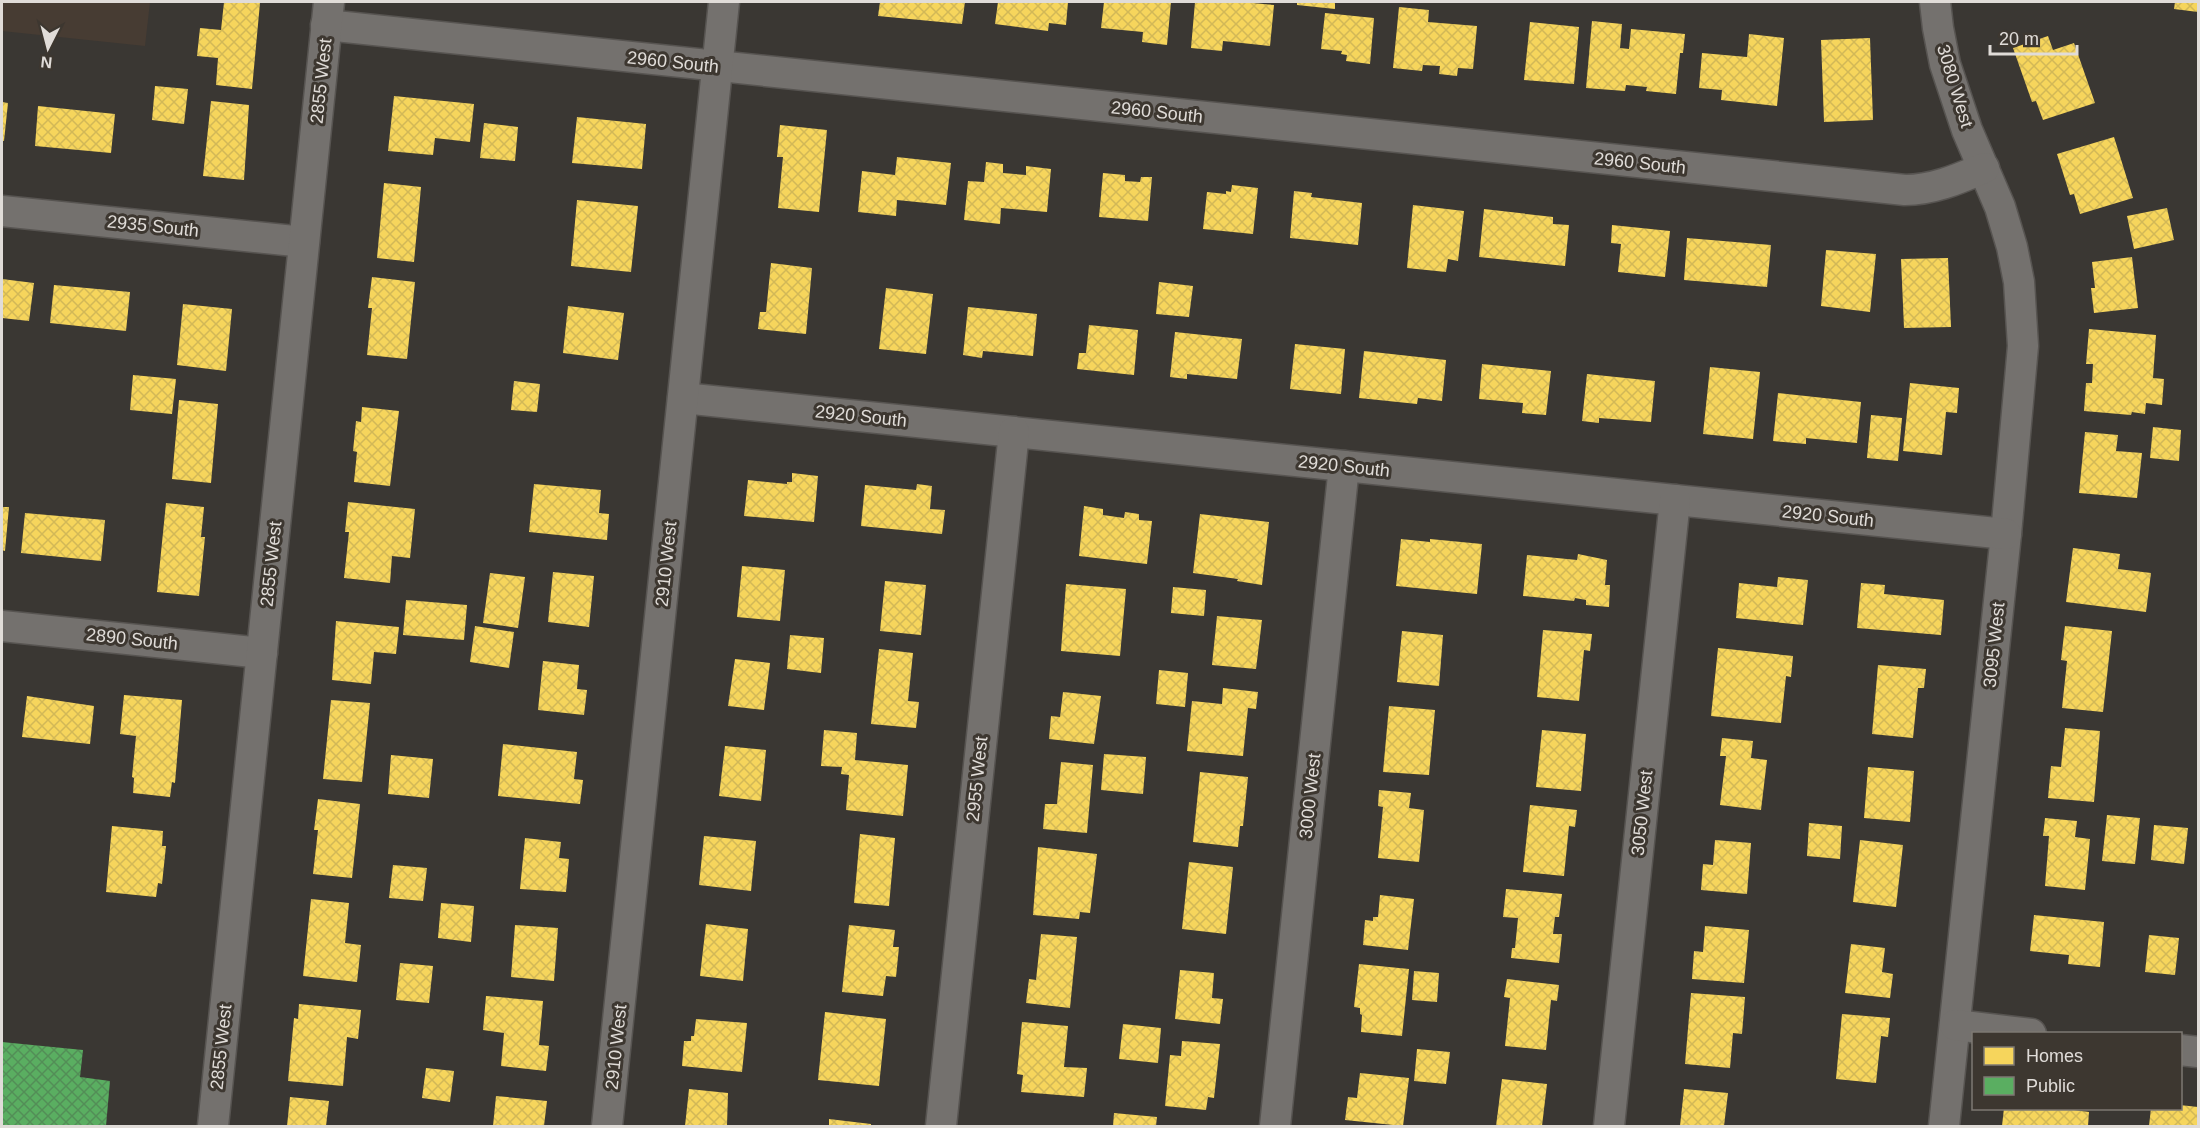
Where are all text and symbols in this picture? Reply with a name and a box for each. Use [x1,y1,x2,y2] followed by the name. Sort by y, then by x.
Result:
[18,18,78,78] north arrow
[1990,18,2077,56] scale bar
[1999,29,2039,49] text: 20 m
[307,37,335,125] street label: 2855 West
[1933,42,1977,130] street label: 3080 West
[626,47,720,77] street label: 2960 South
[40,53,53,71] text: N
[1110,97,1204,127] street label: 2960 South
[1593,148,1687,178] street label: 2960 South
[106,211,200,241] street label: 2935 South
[814,401,908,431] street label: 2920 South
[1297,451,1391,481] street label: 2920 South
[1781,501,1875,531] street label: 2920 South
[257,520,285,608] street label: 2855 West
[652,520,680,608] street label: 2910 West
[1980,601,2008,689] street label: 3095 West
[85,624,179,654] street label: 2890 South
[963,735,991,823] street label: 2955 West
[1296,752,1324,840] street label: 3000 West
[1628,769,1656,857] street label: 3050 West
[207,1003,235,1091] street label: 2855 West
[602,1003,630,1091] street label: 2910 West
[1972,1032,2182,1110] legend
[2026,1046,2083,1066] text: Homes
[2026,1076,2075,1096] text: Public

